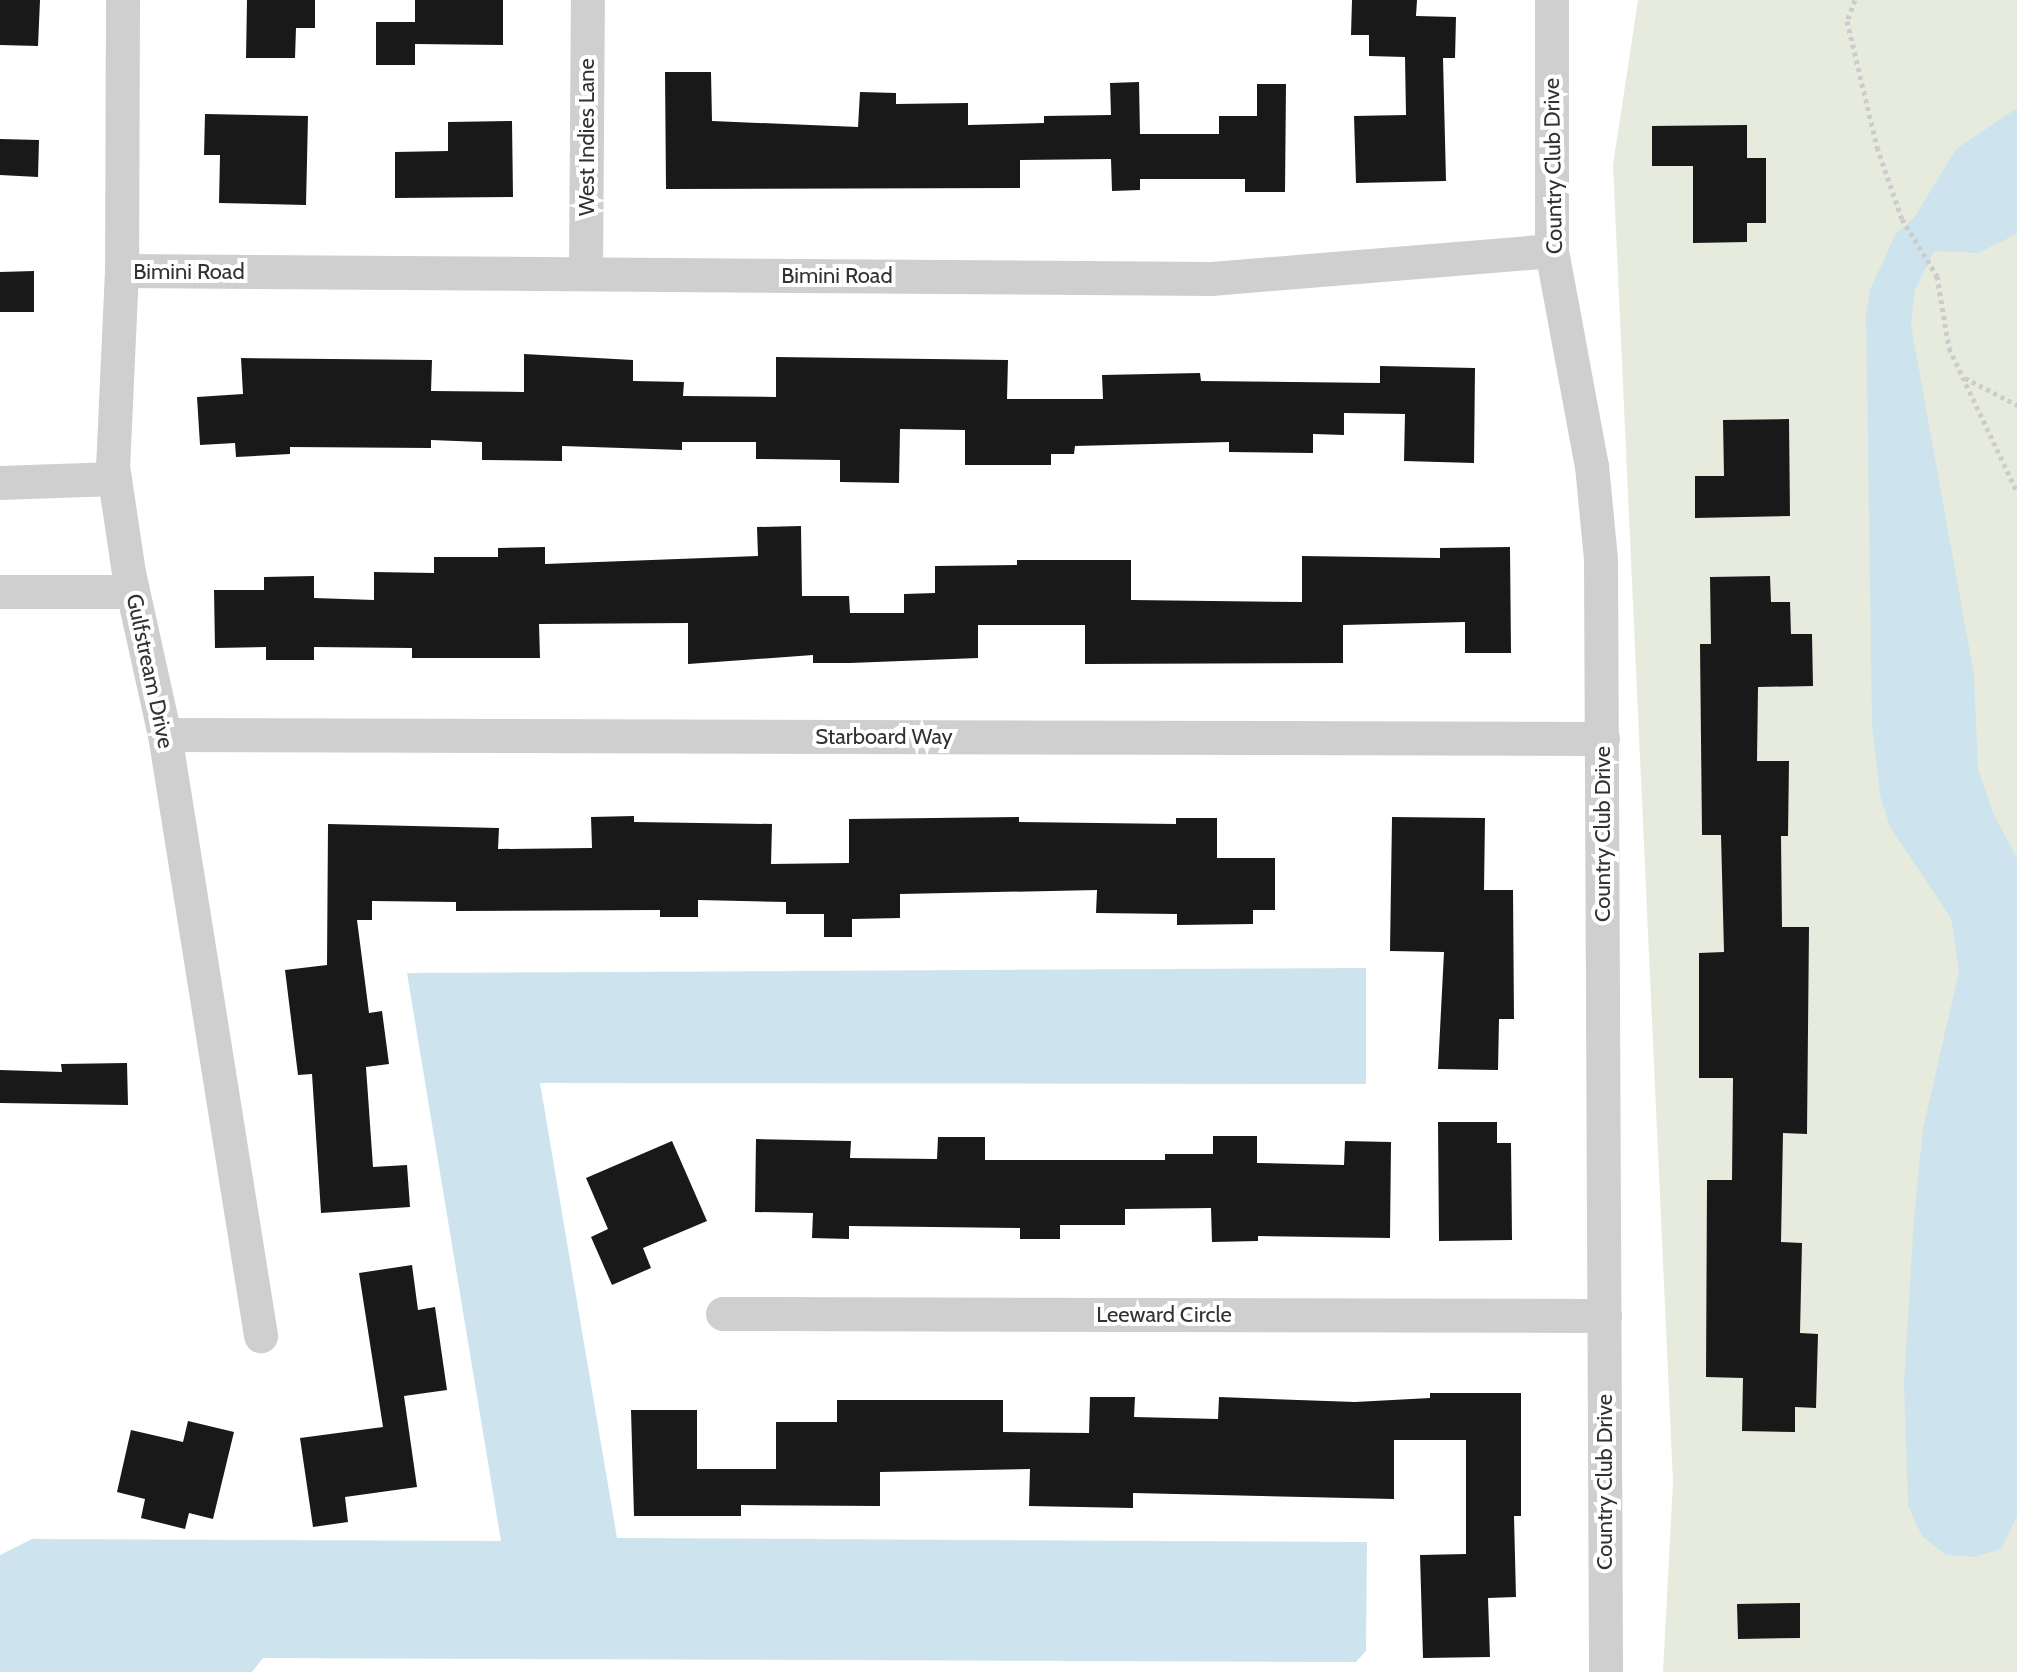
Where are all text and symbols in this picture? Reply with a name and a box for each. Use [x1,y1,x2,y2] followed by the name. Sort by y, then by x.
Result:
[574,58,600,216] street label: West Indies Lane
[1538,78,1568,254] street label: Country Club Drive
[133,259,245,285] street label: Bimini Road
[781,263,893,289] street label: Bimini Road
[121,591,179,751] street label: Gulfstream Drive
[815,724,953,750] street label: Starboard Way
[1590,746,1616,922] street label: Country Club Drive
[1096,1302,1232,1328] street label: Leeward Circle
[1592,1394,1618,1570] street label: Country Club Drive

